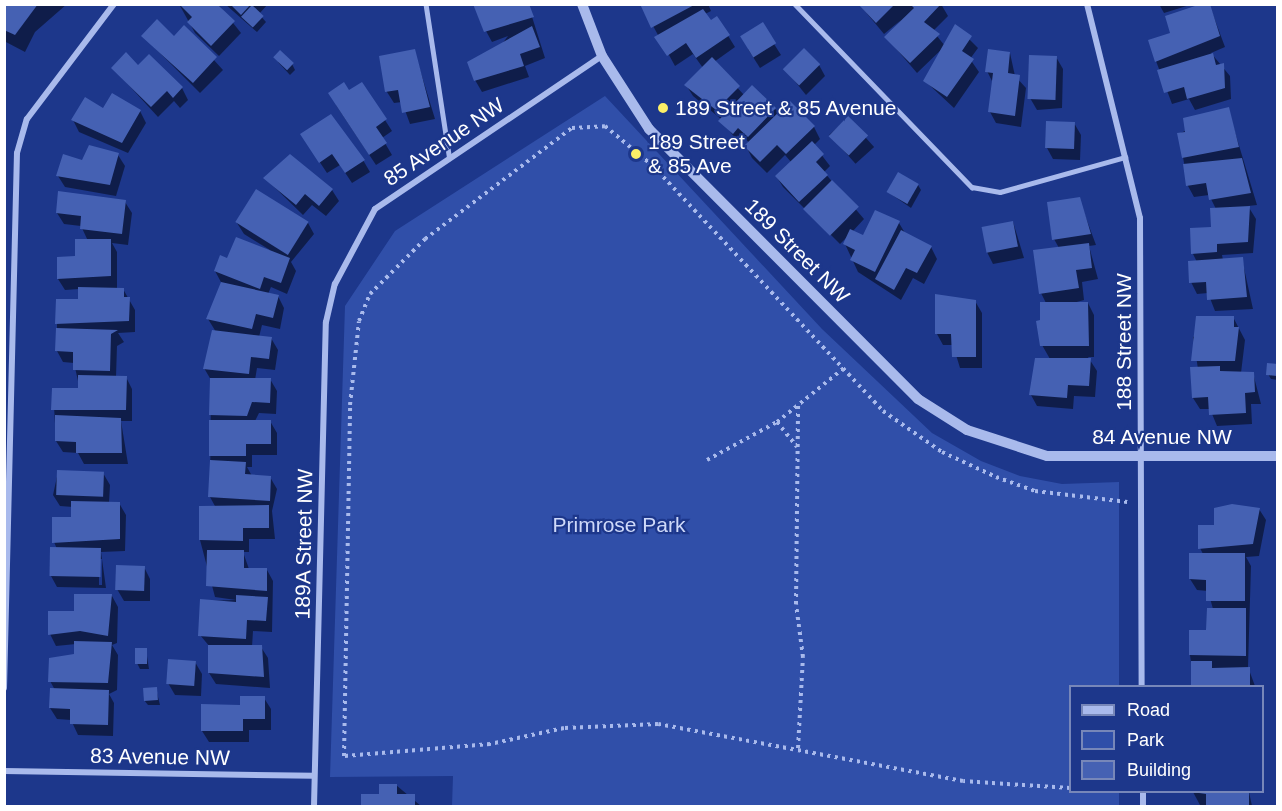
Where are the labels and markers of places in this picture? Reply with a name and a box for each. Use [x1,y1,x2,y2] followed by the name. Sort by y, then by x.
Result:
[675,95,898,121] place label: 189 Street & 85 Avenue
[656,101,670,115] marker: 189 Street & 85 Avenue
[648,129,745,179] place label: 189 Street & 85 Ave
[629,147,643,161] marker: 189 Street & 85 Ave

